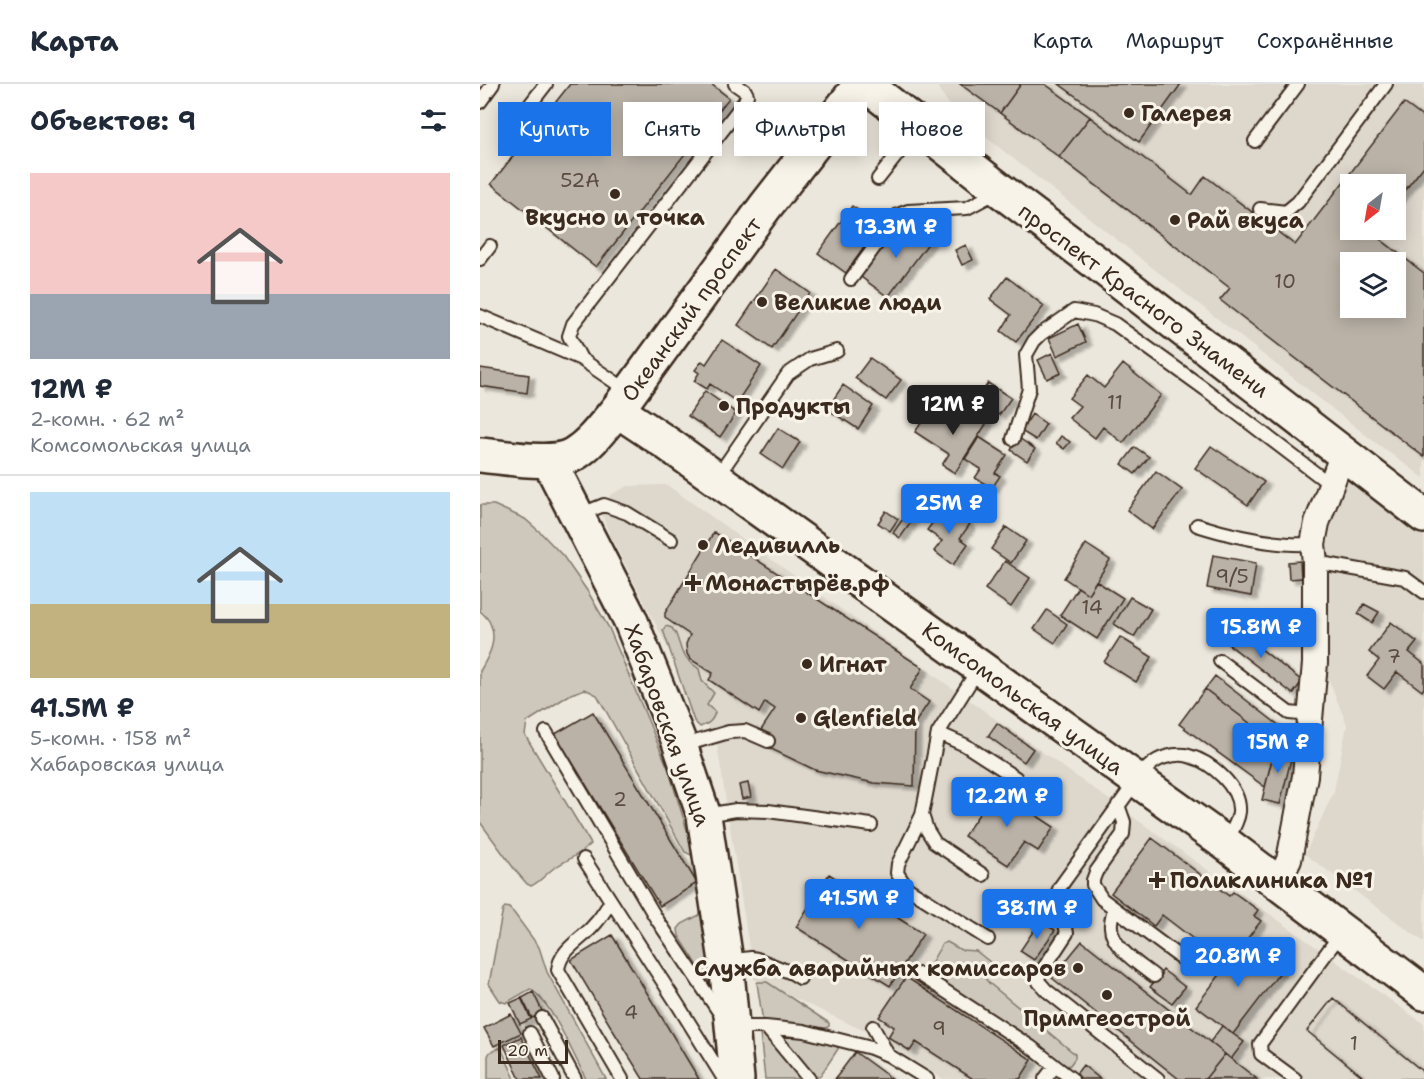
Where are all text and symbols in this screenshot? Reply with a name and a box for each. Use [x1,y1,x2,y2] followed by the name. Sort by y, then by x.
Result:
[30,22,119,60] text: Карта
[1033,27,1093,55] text: Карта
[1126,27,1224,55] text: Маршрут
[1257,27,1394,55] text: Сохранённые
[1141,99,1232,128] place label: Галерея
[498,102,611,156] chip: Купить
[623,102,722,156] chip: Снять
[734,102,867,156] chip: Фильтры
[879,102,985,156] chip: Новое
[30,103,196,138] text: Объектов: 9
[417,104,450,137] icon: filters
[1122,106,1136,120] marker: Галерея
[560,167,600,193] house number: 52А
[1340,174,1406,240] north arrow
[1340,174,1406,318] map controls
[608,187,622,201] marker: Вкусно и точка
[1013,197,1275,404] street label: проспект Красного Знамени
[525,203,705,232] place label: Вкусно и точка
[1187,206,1304,235] place label: Рай вкуса
[841,208,951,259] pin: 13.3M ₽
[615,211,769,407] street label: Океанский проспект
[186,212,294,320] icon: home
[1168,213,1182,227] marker: Рай вкуса
[855,214,937,240] text: 13.3M ₽
[1340,252,1406,318] button: layers
[1274,268,1296,294] house number: 10
[774,288,942,317] place label: Великие люди
[755,295,769,309] marker: Великие люди
[30,371,113,406] text: 12M ₽
[911,385,995,436] pin: 12M ₽
[1107,389,1123,415] house number: 11
[921,391,985,417] text: 12M ₽
[736,392,850,421] place label: Продукты
[717,399,731,413] marker: Продукты
[30,406,184,432] text: 2-комн. · 62 m²
[30,432,251,458] text: Комсомольская улица
[907,484,991,535] pin: 25M ₽
[915,490,983,516] text: 25M ₽
[186,531,294,639] icon: home
[715,531,840,560] place label: Ледивилль
[696,538,710,552] marker: Ледивилль
[1215,563,1249,589] house number: 9/5
[705,569,889,598] place label: Монастырёв.рф
[686,576,700,590] marker: Монастырёв.рф
[1081,594,1103,620] house number: 14
[1206,608,1316,659] pin: 15.8M ₽
[1220,614,1302,640] text: 15.8M ₽
[916,615,1130,782] street label: Комсомольская улица
[617,620,718,831] street label: Хабаровская улица
[1387,643,1401,669] house number: 7
[819,650,888,679] place label: Игнат
[800,657,814,671] marker: Игнат
[30,690,135,725] text: 41.5M ₽
[813,704,917,733] place label: Glenfield
[794,711,808,725] marker: Glenfield
[1236,723,1320,774] pin: 15M ₽
[30,725,191,751] text: 5-комн. · 158 m²
[1247,729,1309,755] text: 15M ₽
[30,751,224,777] text: Хабаровская улица
[952,777,1062,828] pin: 12.2M ₽
[965,783,1049,809] text: 12.2M ₽
[613,786,627,812] house number: 2
[1170,866,1373,895] place label: Поликлиника №1
[1148,871,1166,889] marker: Поликлиника №1
[804,879,914,930] pin: 41.5M ₽
[819,885,899,911] text: 41.5M ₽
[982,889,1092,940] pin: 38.1M ₽
[996,895,1078,921] text: 38.1M ₽
[1183,937,1293,988] pin: 20.8M ₽
[1194,943,1282,969] text: 20.8M ₽
[694,954,1066,983] place label: Служба аварийных комиссаров
[1071,961,1085,975] marker: Служба аварийных комиссаров
[1100,988,1114,1002] marker: Примгеострой
[624,999,638,1025] house number: 4
[1023,1004,1191,1033] place label: Примгеострой
[932,1015,946,1041] house number: 9
[1350,1030,1358,1056] house number: 1
[498,1037,568,1064] scale bar
[507,1040,548,1061] text: 20 m

